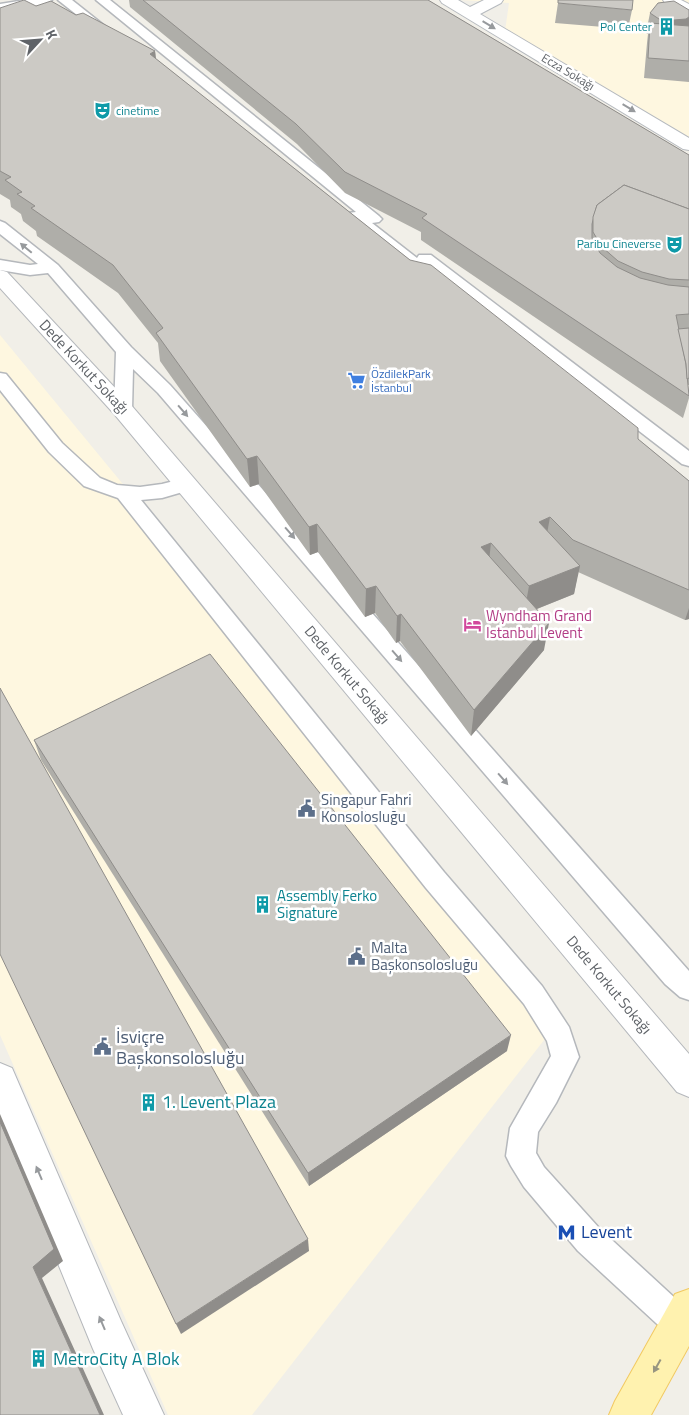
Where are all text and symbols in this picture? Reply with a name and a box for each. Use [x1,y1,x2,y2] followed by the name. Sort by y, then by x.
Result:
[15,15,65,65] north arrow
[600,17,652,36] place label: Pol Center
[656,17,676,37] building icon: Pol Center
[483,20,496,29] one-way arrow
[41,26,64,43] text: K
[538,48,599,95] street label: Ecza Sokağı
[92,101,112,121] theatre icon: cinetime
[116,101,159,120] place label: cinetime
[622,104,635,113] one-way arrow
[577,234,661,253] place label: Paribu Cineverse
[665,234,685,254] theatre icon: Paribu Cineverse
[19,242,32,253] one-way arrow
[34,314,135,419] street label: Dede Korkut Sokağı
[371,364,431,397] place label: ÖzdilekPark İstanbul
[347,371,367,391] supermarket icon: ÖzdilekPark İstanbul
[178,404,189,417] one-way arrow
[284,527,296,539] one-way arrow
[486,604,592,644] place label: Wyndham Grand Istanbul Levent
[462,615,482,635] hotel icon: Wyndham Grand Istanbul Levent
[299,620,396,729] street label: Dede Korkut Sokağı
[391,649,402,662] one-way arrow
[497,772,509,784] one-way arrow
[321,788,412,828] place label: Singapur Fahri Konsolosluğu
[297,799,317,819] public building icon: Singapur Fahri Konsolosluğu
[277,884,377,924] place label: Assembly Ferko Signature
[253,895,273,915] building icon: Assembly Ferko Signature
[561,930,658,1039] street label: Dede Korkut Sokağı
[371,936,478,976] place label: Malta Başkonsolosluğu
[347,947,367,967] public building icon: Malta Başkonsolosluğu
[116,1023,244,1071] place label: İsviçre Başkonsolosluğu
[92,1037,112,1057] public building icon: İsviçre Başkonsolosluğu
[162,1088,276,1115] place label: 1. Levent Plaza
[138,1092,158,1112] building icon: 1. Levent Plaza
[34,1166,42,1180] one-way arrow
[581,1218,633,1245] place label: Levent
[557,1222,577,1242] metro station icon: Levent
[97,1316,105,1330] one-way arrow
[53,1345,180,1372] place label: MetroCity A Blok
[29,1349,49,1369] building icon: MetroCity A Blok
[653,1358,661,1373] one-way arrow

